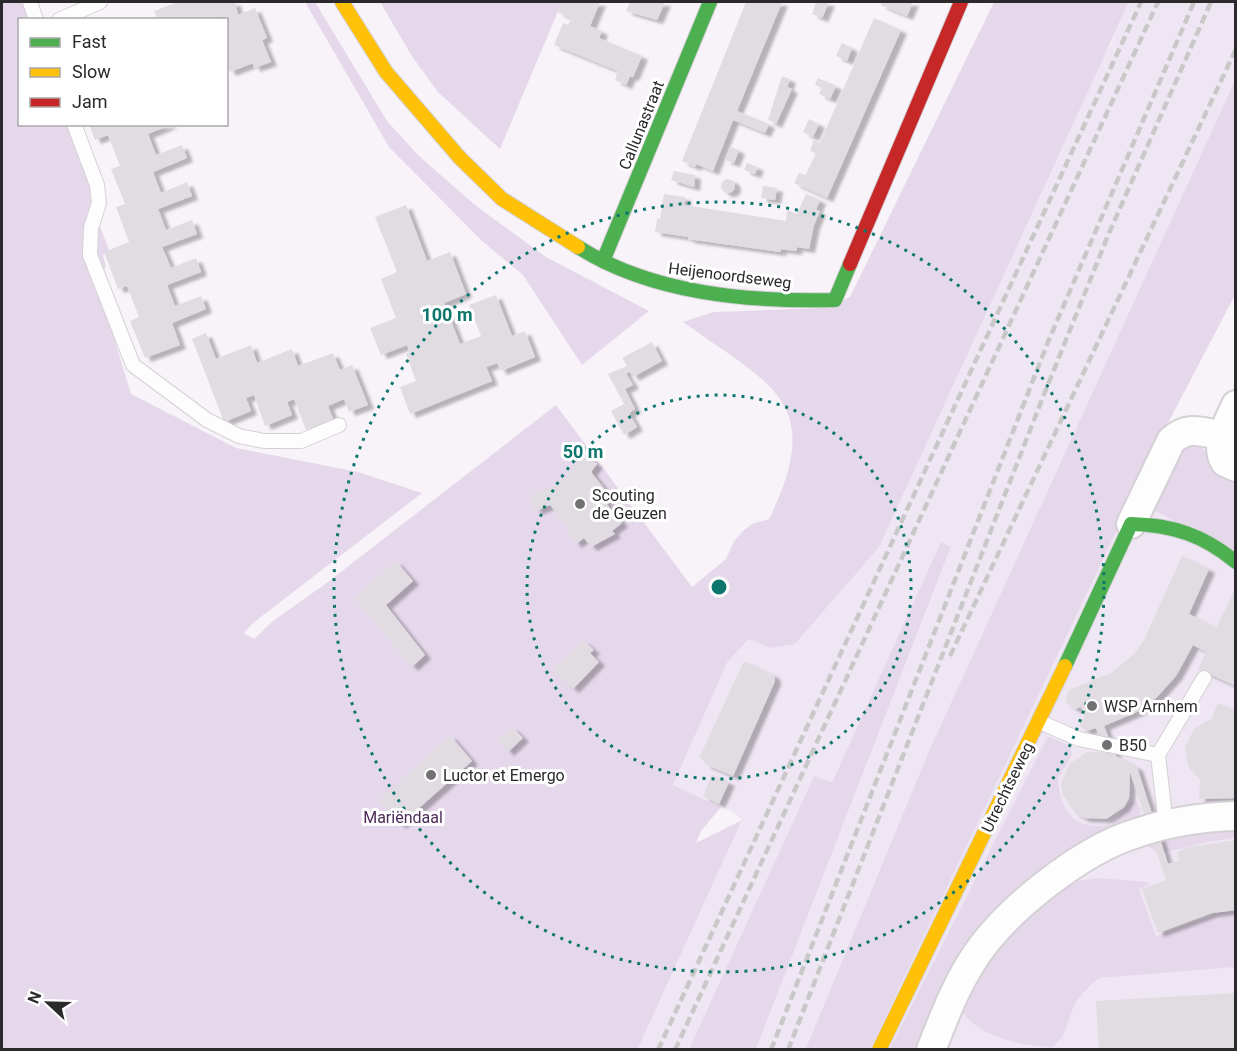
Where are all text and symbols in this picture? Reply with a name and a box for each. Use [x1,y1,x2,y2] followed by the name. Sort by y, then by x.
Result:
[18,18,228,126] legend
[72,31,107,52] text: Fast
[72,61,111,82] text: Slow
[615,78,668,173] street label: Callunastraat
[72,91,108,112] text: Jam
[667,259,792,292] street label: Heijenoordseweg
[421,304,473,325] text: 100 m
[563,441,603,462] text: 50 m
[592,486,667,523] place label: Scouting de Geuzen
[573,497,587,511] marker: Scouting de Geuzen
[709,577,729,597] centre of rings
[1104,697,1198,716] place label: WSP Arnhem
[1085,699,1099,713] marker: WSP Arnhem
[1119,736,1147,755] place label: B50
[1100,738,1114,752] marker: B50
[977,739,1037,835] street label: Utrechtseweg
[443,766,565,785] place label: Luctor et Emergo
[424,768,438,782] marker: Luctor et Emergo
[363,808,443,827] park label: Mariëndaal
[18,973,78,1033] north arrow
[24,989,45,1006] text: N

